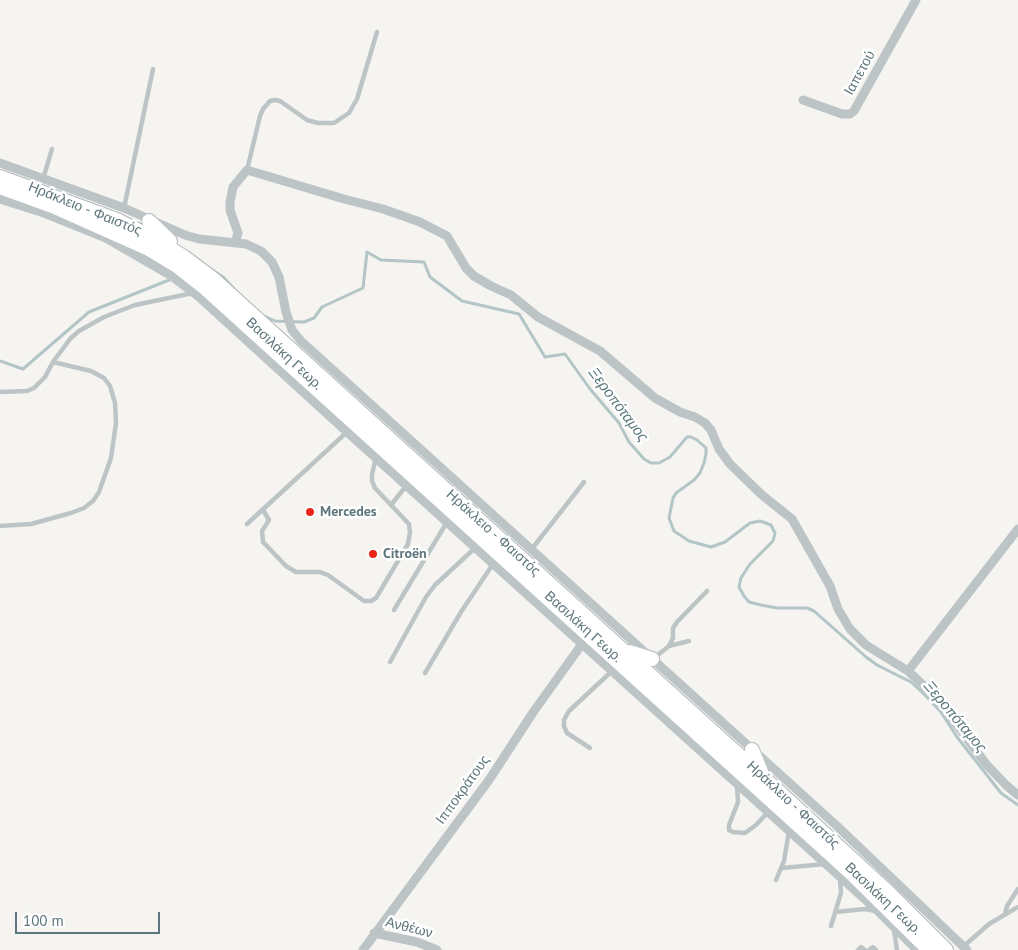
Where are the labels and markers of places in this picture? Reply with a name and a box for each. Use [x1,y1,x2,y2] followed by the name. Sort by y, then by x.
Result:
[320,504,377,520] place label: Mercedes
[304,506,316,518] marker: Mercedes
[383,546,427,562] place label: Citroën
[367,548,379,560] marker: Citroën

